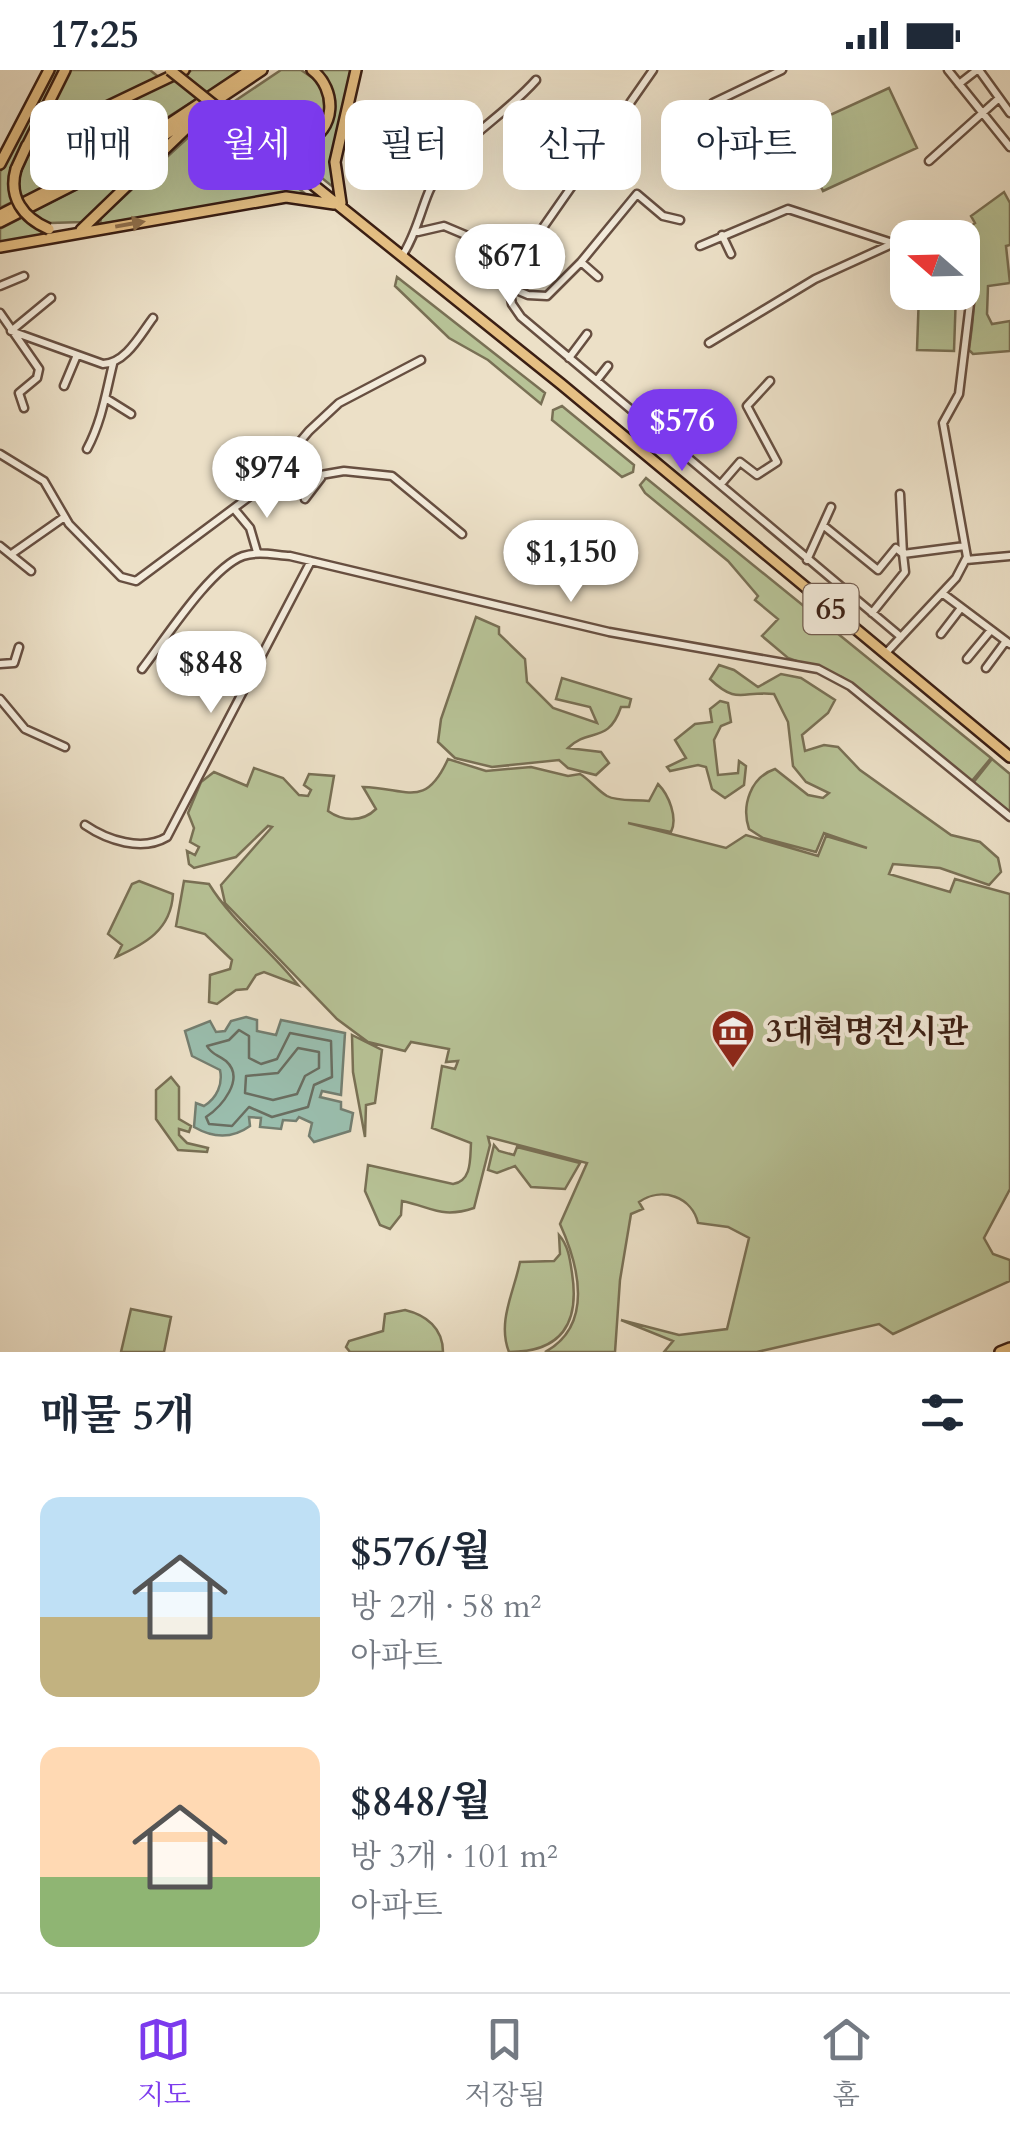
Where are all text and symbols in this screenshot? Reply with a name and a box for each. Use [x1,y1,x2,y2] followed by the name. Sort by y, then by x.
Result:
[50,9,139,61] text: 17:25
[30,100,168,190] chip: 매매
[188,100,325,190] chip: 월세
[345,100,483,190] chip: 필터
[503,100,641,190] chip: 신규
[661,100,832,190] chip: 아파트
[115,216,147,231] one-way arrow
[890,220,980,310] north arrow
[890,220,980,310] map controls
[451,224,569,309] pin: $671
[477,234,543,278] text: $671
[623,389,741,474] pin: $576
[649,399,715,443] text: $576
[208,436,326,521] pin: $974
[234,446,300,490] text: $974
[490,520,652,605] pin: $1,150
[525,530,617,574] text: $1,150
[804,584,858,634] road number: 65
[152,631,270,716] pin: $848
[178,641,244,685] text: $848
[710,1008,756,1069] museum icon: 3대혁명전시관
[766,1010,969,1054] place label: 3대혁명전시관
[915,1385,970,1440] icon: filters
[40,1387,195,1444] text: 매물 5개
[350,1523,491,1580] text: $576/월
[120,1537,240,1657] icon: home
[350,1585,541,1629] text: 방 2개 · 58 m²
[350,1634,443,1678] text: 아파트
[350,1773,491,1830] text: $848/월
[120,1787,240,1907] icon: home
[350,1835,558,1879] text: 방 3개 · 101 m²
[350,1884,443,1928] text: 아파트
[136,2012,191,2114] tab: 지도
[464,2012,546,2114] tab: 저장됨
[819,2012,874,2114] tab: 홈

